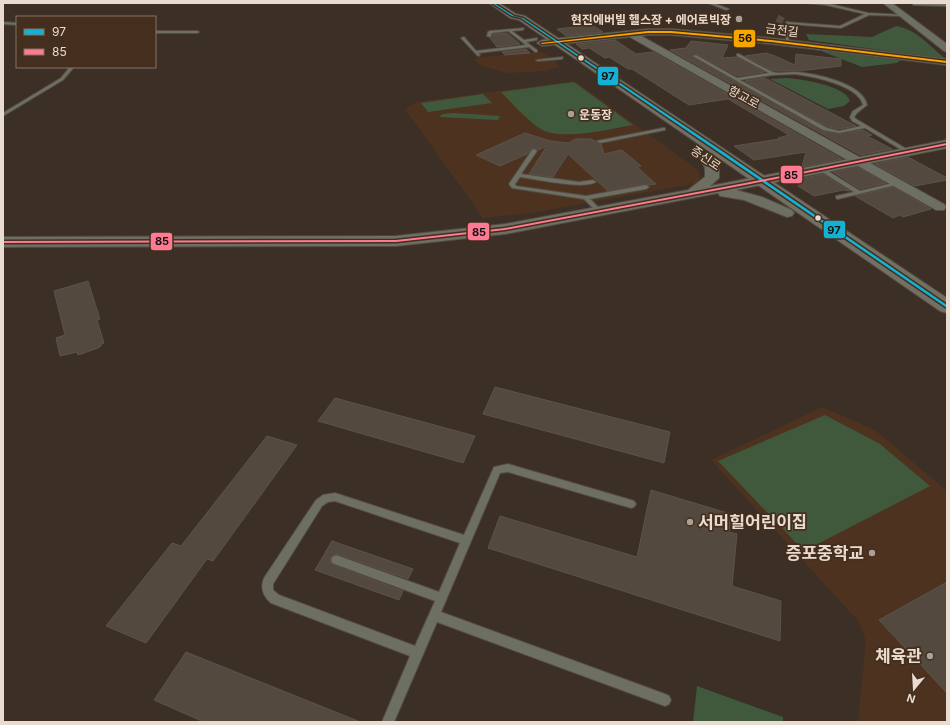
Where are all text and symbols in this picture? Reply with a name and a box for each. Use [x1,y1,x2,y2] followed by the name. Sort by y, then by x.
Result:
[571,12,731,27] place label: 현진에버빌 헬스장 + 에어로빅장
[734,14,744,24] marker: 현진에버빌 헬스장 + 에어로빅장
[16,16,156,68] legend
[765,21,799,39] street label: 금전길
[52,24,66,39] text: 97
[733,29,756,48] line badge: 56
[738,31,752,45] text: 56
[52,44,67,59] text: 85
[576,53,586,63] unlabelled marker
[597,66,619,86] line badge: 97
[601,69,615,83] text: 97
[726,82,762,112] street label: 향교로
[579,107,612,122] place label: 운동장
[566,109,576,119] marker: 운동장
[688,143,724,173] street label: 증신로
[780,165,803,184] line badge: 85
[784,168,798,182] text: 85
[813,213,823,223] unlabelled marker
[823,220,846,239] line badge: 97
[467,222,490,241] line badge: 85
[827,223,841,237] text: 97
[472,225,486,239] text: 85
[150,232,173,251] line badge: 85
[155,234,169,248] text: 85
[698,512,807,532] place label: 서머힐어린이집
[685,517,695,527] marker: 서머힐어린이집
[786,543,864,563] place label: 증포중학교
[867,548,877,558] marker: 증포중학교
[875,646,922,666] place label: 체육관
[925,651,935,661] marker: 체육관
[894,669,934,709] north arrow
[905,691,917,706] text: N

